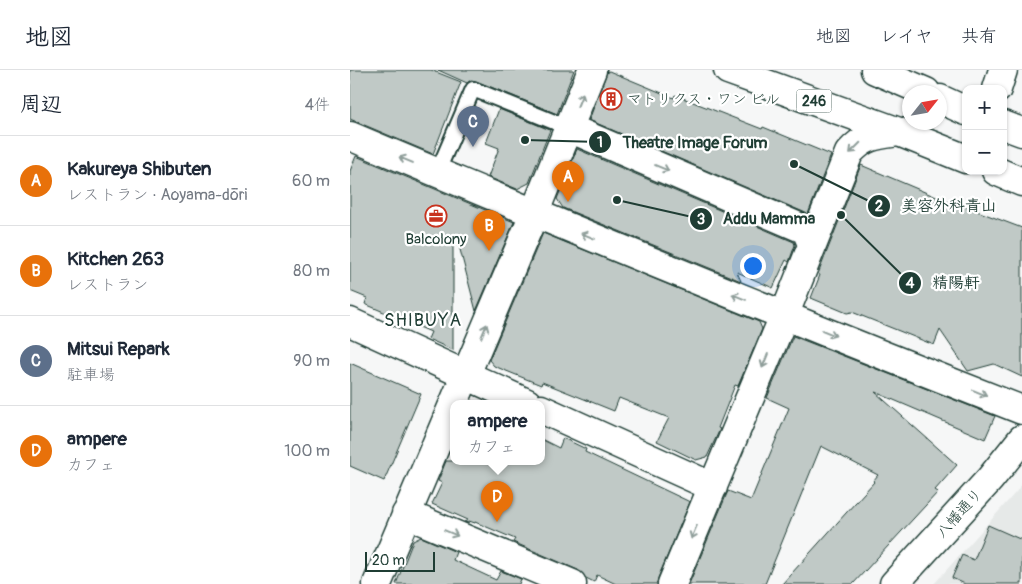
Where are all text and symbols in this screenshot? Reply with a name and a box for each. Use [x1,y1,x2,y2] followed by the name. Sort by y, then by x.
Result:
[25,23,73,52] text: 地図
[816,25,852,48] text: 地図
[880,25,933,48] text: レイヤ
[961,25,997,48] text: 共有
[902,85,947,130] north arrow
[962,85,1007,175] map controls
[962,85,1007,130] button: +
[599,87,623,111] building icon: マトリクス・ワン ビル
[627,90,780,109] place label: マトリクス・ワン ビル
[796,90,832,112] road number: 246
[20,91,62,118] text: 周辺
[576,93,585,108] one-way arrow
[305,95,330,115] text: 4件
[457,106,489,147] pin: C
[587,127,777,158] callout: Theatre Image Forum
[962,130,1007,175] button: −
[597,133,603,152] text: 1
[622,133,767,153] text: Theatre Image Forum
[849,141,861,154] one-way arrow
[399,154,414,164] one-way arrow
[67,157,211,181] text: Kakureya Shibuten
[552,161,584,202] pin: A
[654,163,669,173] one-way arrow
[31,171,41,191] text: A
[292,171,330,191] text: 60 m
[67,185,247,205] text: レストラン · Aoyama-dōri
[866,190,1007,221] callout: 美容外科青山
[901,196,997,216] text: 美容外科青山
[875,197,883,216] text: 2
[688,203,826,234] callout: Addu Mamma
[424,204,448,228] office icon: Balcolony
[723,209,816,229] text: Addu Mamma
[473,210,505,251] pin: B
[697,210,705,229] text: 3
[406,230,467,249] place label: Balcolony
[581,231,596,240] one-way arrow
[67,247,164,271] text: Kitchen 263
[740,253,766,279] your location
[31,261,41,281] text: B
[293,261,330,281] text: 80 m
[897,267,990,298] callout: 精陽軒
[932,273,980,293] text: 精陽軒
[906,274,915,293] text: 4
[67,275,148,295] text: レストラン
[731,292,747,301] one-way arrow
[384,309,462,332] district label: SHIBUYA
[481,323,490,338] one-way arrow
[821,329,836,339] one-way arrow
[67,337,170,361] text: Mitsui Repark
[31,351,41,371] text: C
[293,351,330,371] text: 90 m
[760,353,770,368] one-way arrow
[67,365,115,385] text: 駐車場
[972,389,987,398] one-way arrow
[450,400,545,465] popup
[468,409,527,433] text: ampere
[67,427,127,451] text: ampere
[468,437,516,457] text: カフェ
[31,441,41,461] text: D
[284,441,330,461] text: 100 m
[67,455,115,475] text: カフェ
[481,481,513,522] pin: D
[932,485,987,542] street label: 八幡通り
[689,524,699,539] one-way arrow
[443,529,458,538] one-way arrow
[365,549,435,572] scale bar
[372,552,405,569] text: 20 m

